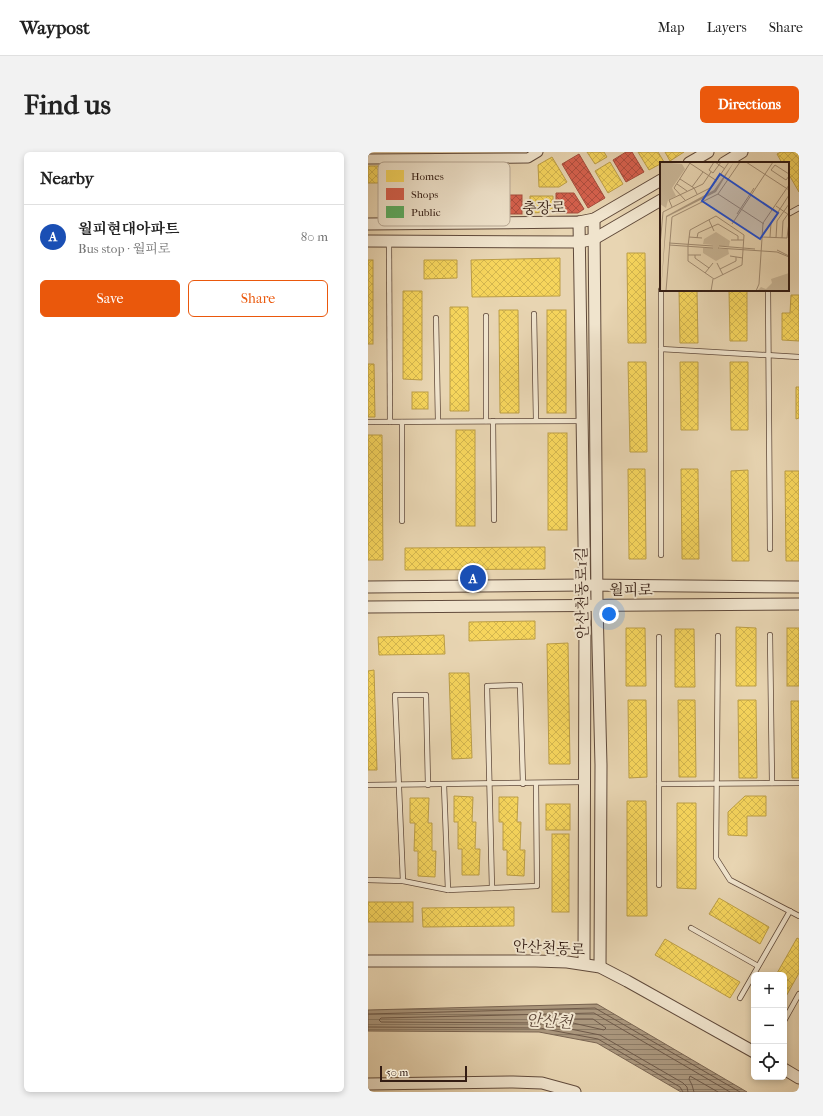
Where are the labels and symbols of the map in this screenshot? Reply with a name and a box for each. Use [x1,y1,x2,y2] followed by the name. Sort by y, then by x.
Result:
[378,162,510,226] legend
[660,162,789,291] inset map
[411,170,444,183] text: Homes
[411,188,438,201] text: Shops
[522,199,566,217] street label: 충장로
[411,206,441,219] text: Public
[572,547,592,639] street label: 안산천동로1길
[460,563,486,593] pin: A
[609,581,653,599] street label: 월피로
[599,604,619,624] your location
[512,937,586,959] street label: 안산천동로
[525,1010,574,1032] water label: 안산천
[380,1064,467,1083] scale bar

